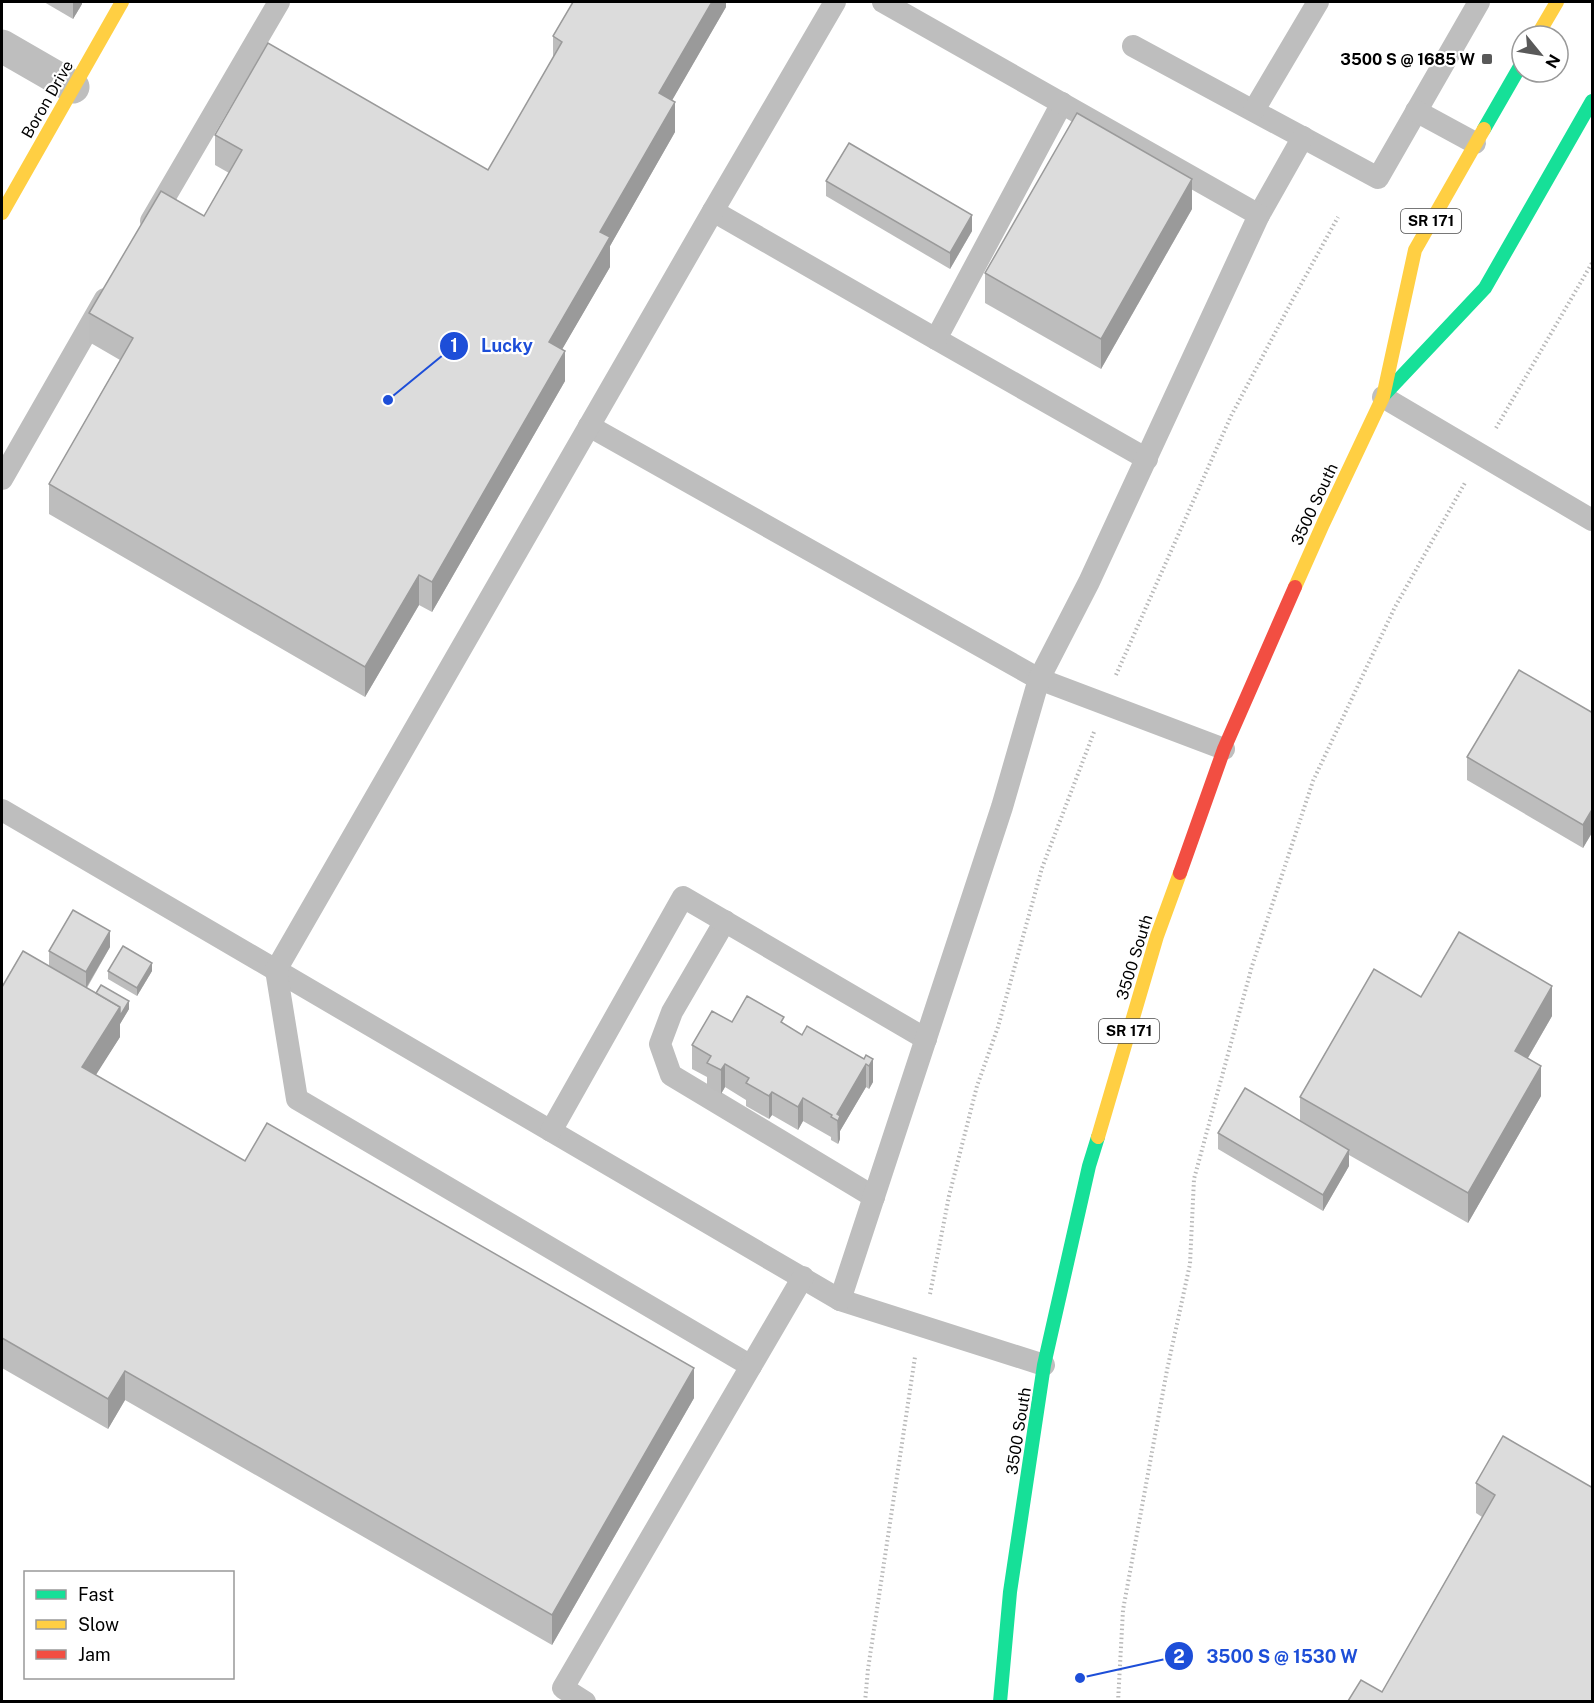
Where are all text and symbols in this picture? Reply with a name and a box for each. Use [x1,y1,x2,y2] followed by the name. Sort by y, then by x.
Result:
[1510,24,1570,84] north arrow
[1340,50,1475,69] place label: 3500 S @ 1685 W
[1541,51,1564,71] text: N
[1480,52,1494,66] marker: 3500 S @ 1685 W
[18,57,77,141] street label: Boron Drive
[1401,209,1461,233] road number: SR 171
[439,328,545,364] callout: Lucky
[450,335,458,356] text: 1
[481,335,533,356] text: Lucky
[1287,460,1342,548] street label: 3500 South
[1113,912,1156,1002] street label: 3500 South
[1099,1019,1159,1043] road number: SR 171
[1002,1386,1035,1476] street label: 3500 South
[24,1571,234,1679] legend
[78,1584,114,1605] text: Fast
[78,1614,119,1635] text: Slow
[1164,1638,1369,1674] callout: 3500 S @ 1530 W
[78,1644,111,1665] text: Jam
[1173,1646,1185,1667] text: 2
[1206,1646,1358,1667] text: 3500 S @ 1530 W

